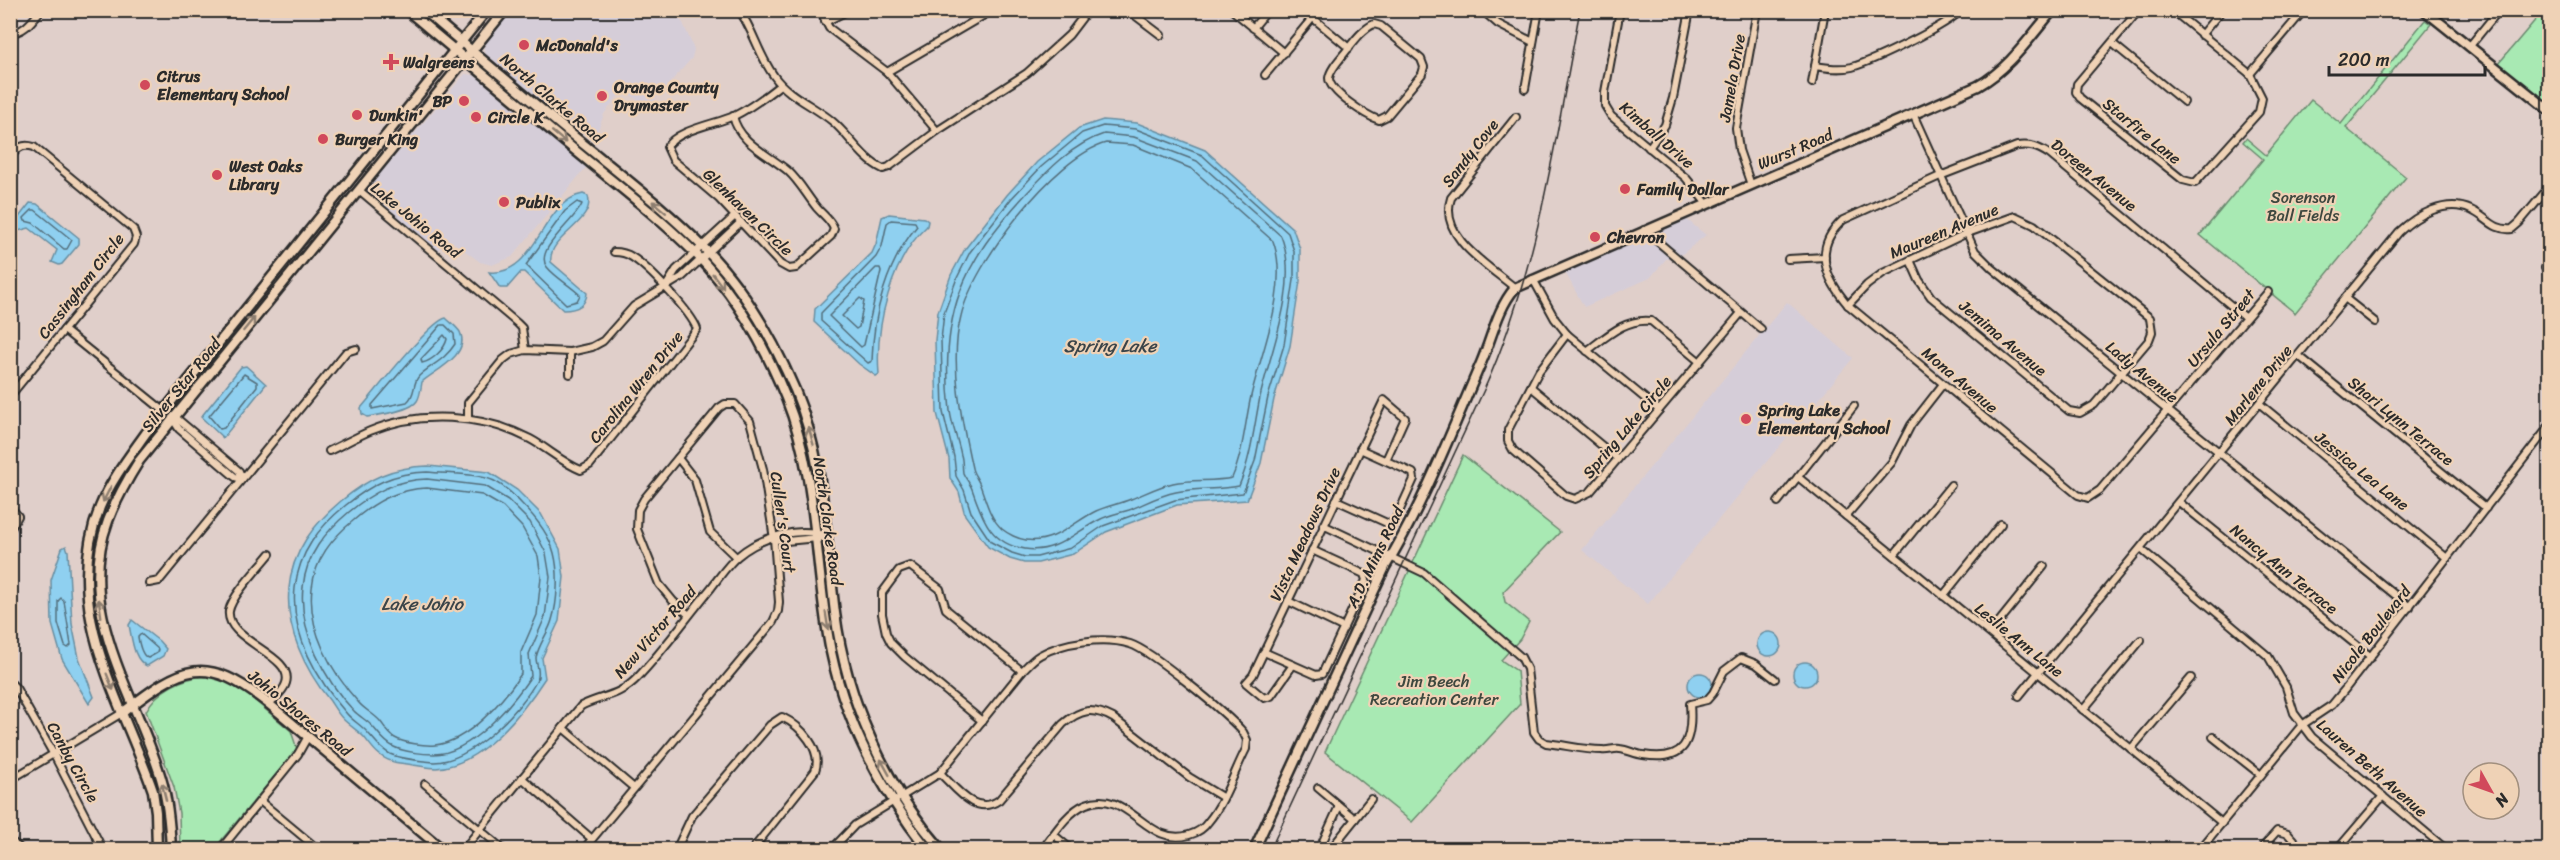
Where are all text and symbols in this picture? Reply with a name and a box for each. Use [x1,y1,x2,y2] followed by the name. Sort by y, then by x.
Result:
[535,31,618,60] place label: McDonald's
[1710,32,1754,125] street label: Jamela Drive
[517,38,531,52] marker: McDonald's
[2329,39,2485,77] scale bar
[2338,44,2390,76] text: 200 m
[493,45,612,152] street label: North Clarke Road
[403,48,475,77] place label: Walgreens
[384,55,398,69] marker: Walgreens
[156,62,290,109] place label: Citrus Elementary School
[613,73,719,120] place label: Orange County Drymaster
[138,78,152,92] marker: Citrus Elementary School
[433,87,453,116] place label: BP
[595,89,609,103] marker: Orange County Drymaster
[2096,90,2188,172] street label: Starfire Lane
[457,94,471,108] marker: BP
[1613,94,1701,176] street label: Kimball Drive
[369,101,423,130] place label: Dunkin'
[487,103,545,132] place label: Circle K
[350,108,364,122] marker: Dunkin'
[469,110,483,124] marker: Circle K
[1434,112,1506,194] street label: Sandy Cove
[1753,119,1839,178] street label: Wurst Road
[335,125,419,154] place label: Burger King
[550,130,566,143] one-way arrow
[2044,131,2144,219] street label: Doreen Avenue
[316,132,330,146] marker: Burger King
[229,152,303,199] place label: West Oaks Library
[696,161,800,263] street label: Glenhaven Circle
[210,168,224,182] marker: West Oaks Library
[364,174,469,267] street label: Lake Johio Road
[1636,175,1730,204] place label: Family Dollar
[1618,182,1632,196] marker: Family Dollar
[2267,183,2340,230] park label: Sorenson Ball Fields
[516,188,561,217] place label: Publix
[497,195,511,209] marker: Publix
[1885,195,2003,267] street label: Maureen Avenue
[651,200,667,213] one-way arrow
[1606,223,1665,252] place label: Chevron
[30,226,132,346] street label: Cassingham Circle
[1588,230,1602,244] marker: Chevron
[712,273,725,289] one-way arrow
[2179,282,2263,374] street label: Ursula Street
[1952,292,2054,384] street label: Jemima Avenue
[243,316,256,332] one-way arrow
[581,324,691,450] street label: Carolina Wren Drive
[133,330,230,439] street label: Silver Star Road
[1064,330,1158,362] water label: Spring Lake
[2099,333,2185,411] street label: Lady Avenue
[2216,338,2300,432] street label: Marlene Drive
[1915,339,2005,421] street label: Mona Avenue
[1575,369,1679,485] street label: Spring Lake Circle
[2341,369,2461,473] street label: Shari Lynn Terrace
[1757,396,1891,443] place label: Spring Lake Elementary School
[1739,412,1753,426] marker: Spring Lake Elementary School
[2307,423,2416,518] street label: Jessica Lea Lane
[805,427,816,446] one-way arrow
[805,455,852,589] street label: North Clarke Road
[1261,462,1349,606] street label: Vista Meadows Drive
[762,470,805,575] street label: Cullen's Court
[101,484,112,502] one-way arrow
[1337,500,1413,614] street label: A.D. Mims Road
[2223,516,2345,622] street label: Nancy Ann Terrace
[606,578,705,685] street label: New Victor Road
[2323,578,2420,689] street label: Nicole Boulevard
[381,588,465,620] water label: Lake Johio
[1968,595,2070,685] street label: Leslie Ann Lane
[95,599,106,618] one-way arrow
[821,611,832,630] one-way arrow
[241,661,360,765] street label: Johio Shores Road
[1370,667,1499,714] park label: Jim Beech Recreation Center
[105,672,116,690] one-way arrow
[2310,711,2434,825] street label: Lauren Beth Avenue
[39,716,107,808] street label: Canby Circle
[879,759,891,776] one-way arrow
[2461,761,2521,821] north arrow
[158,782,170,801] one-way arrow
[2487,786,2517,815] text: N

